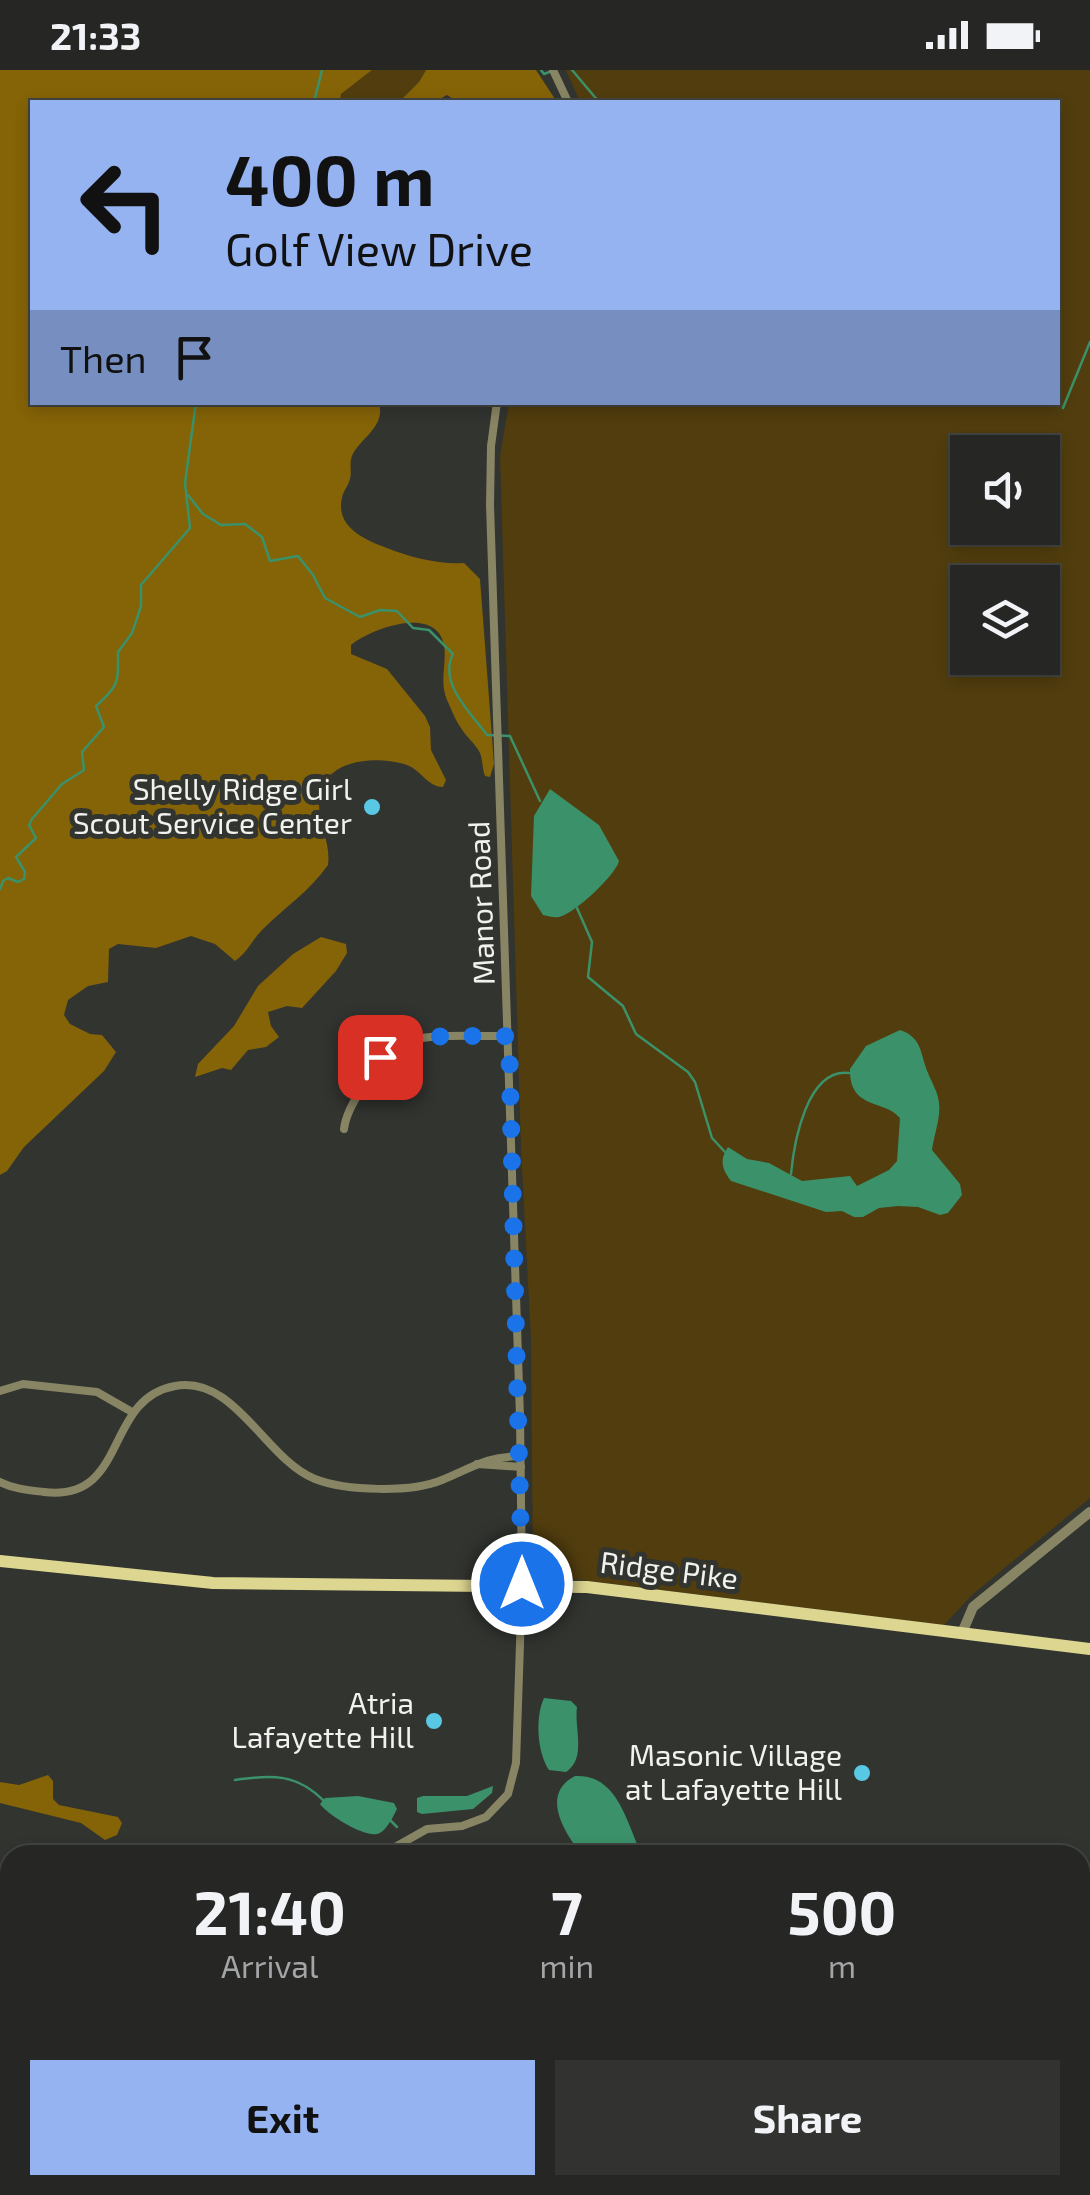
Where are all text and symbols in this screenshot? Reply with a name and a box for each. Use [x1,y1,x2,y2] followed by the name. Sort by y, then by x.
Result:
[50,12,141,58] text: 21:33
[225,136,435,220] text: 400 m
[60,140,190,270] icon: left
[225,221,533,275] text: Golf View Drive
[167,330,222,385] icon: arrive
[60,335,147,381] text: Then
[950,435,1060,675] map controls
[950,435,1060,545] button: sound
[950,565,1060,675] button: layers
[73,770,352,840] place label: Shelly Ridge Girl Scout Service Center
[361,796,383,818] marker: Shelly Ridge Girl Scout Service Center
[459,820,501,986] street label: Manor Road
[338,1015,423,1100] pin
[353,1030,408,1085] icon: arrive
[470,1532,574,1636] position arrow
[598,1543,740,1595] street label: Ridge Pike
[231,1684,414,1754] place label: Atria Lafayette Hill
[423,1710,445,1732] marker: Atria Lafayette Hill
[625,1736,842,1806] place label: Masonic Village at Lafayette Hill
[851,1762,873,1784] marker: Masonic Village at Lafayette Hill
[194,1875,346,1947] text: 21:40
[551,1875,583,1947] text: 7
[788,1875,896,1947] text: 500
[221,1946,318,1984] text: Arrival
[539,1946,594,1984] text: min
[828,1946,856,1984] text: m
[30,2060,535,2175] button: Exit
[555,2060,1060,2175] button: Share

